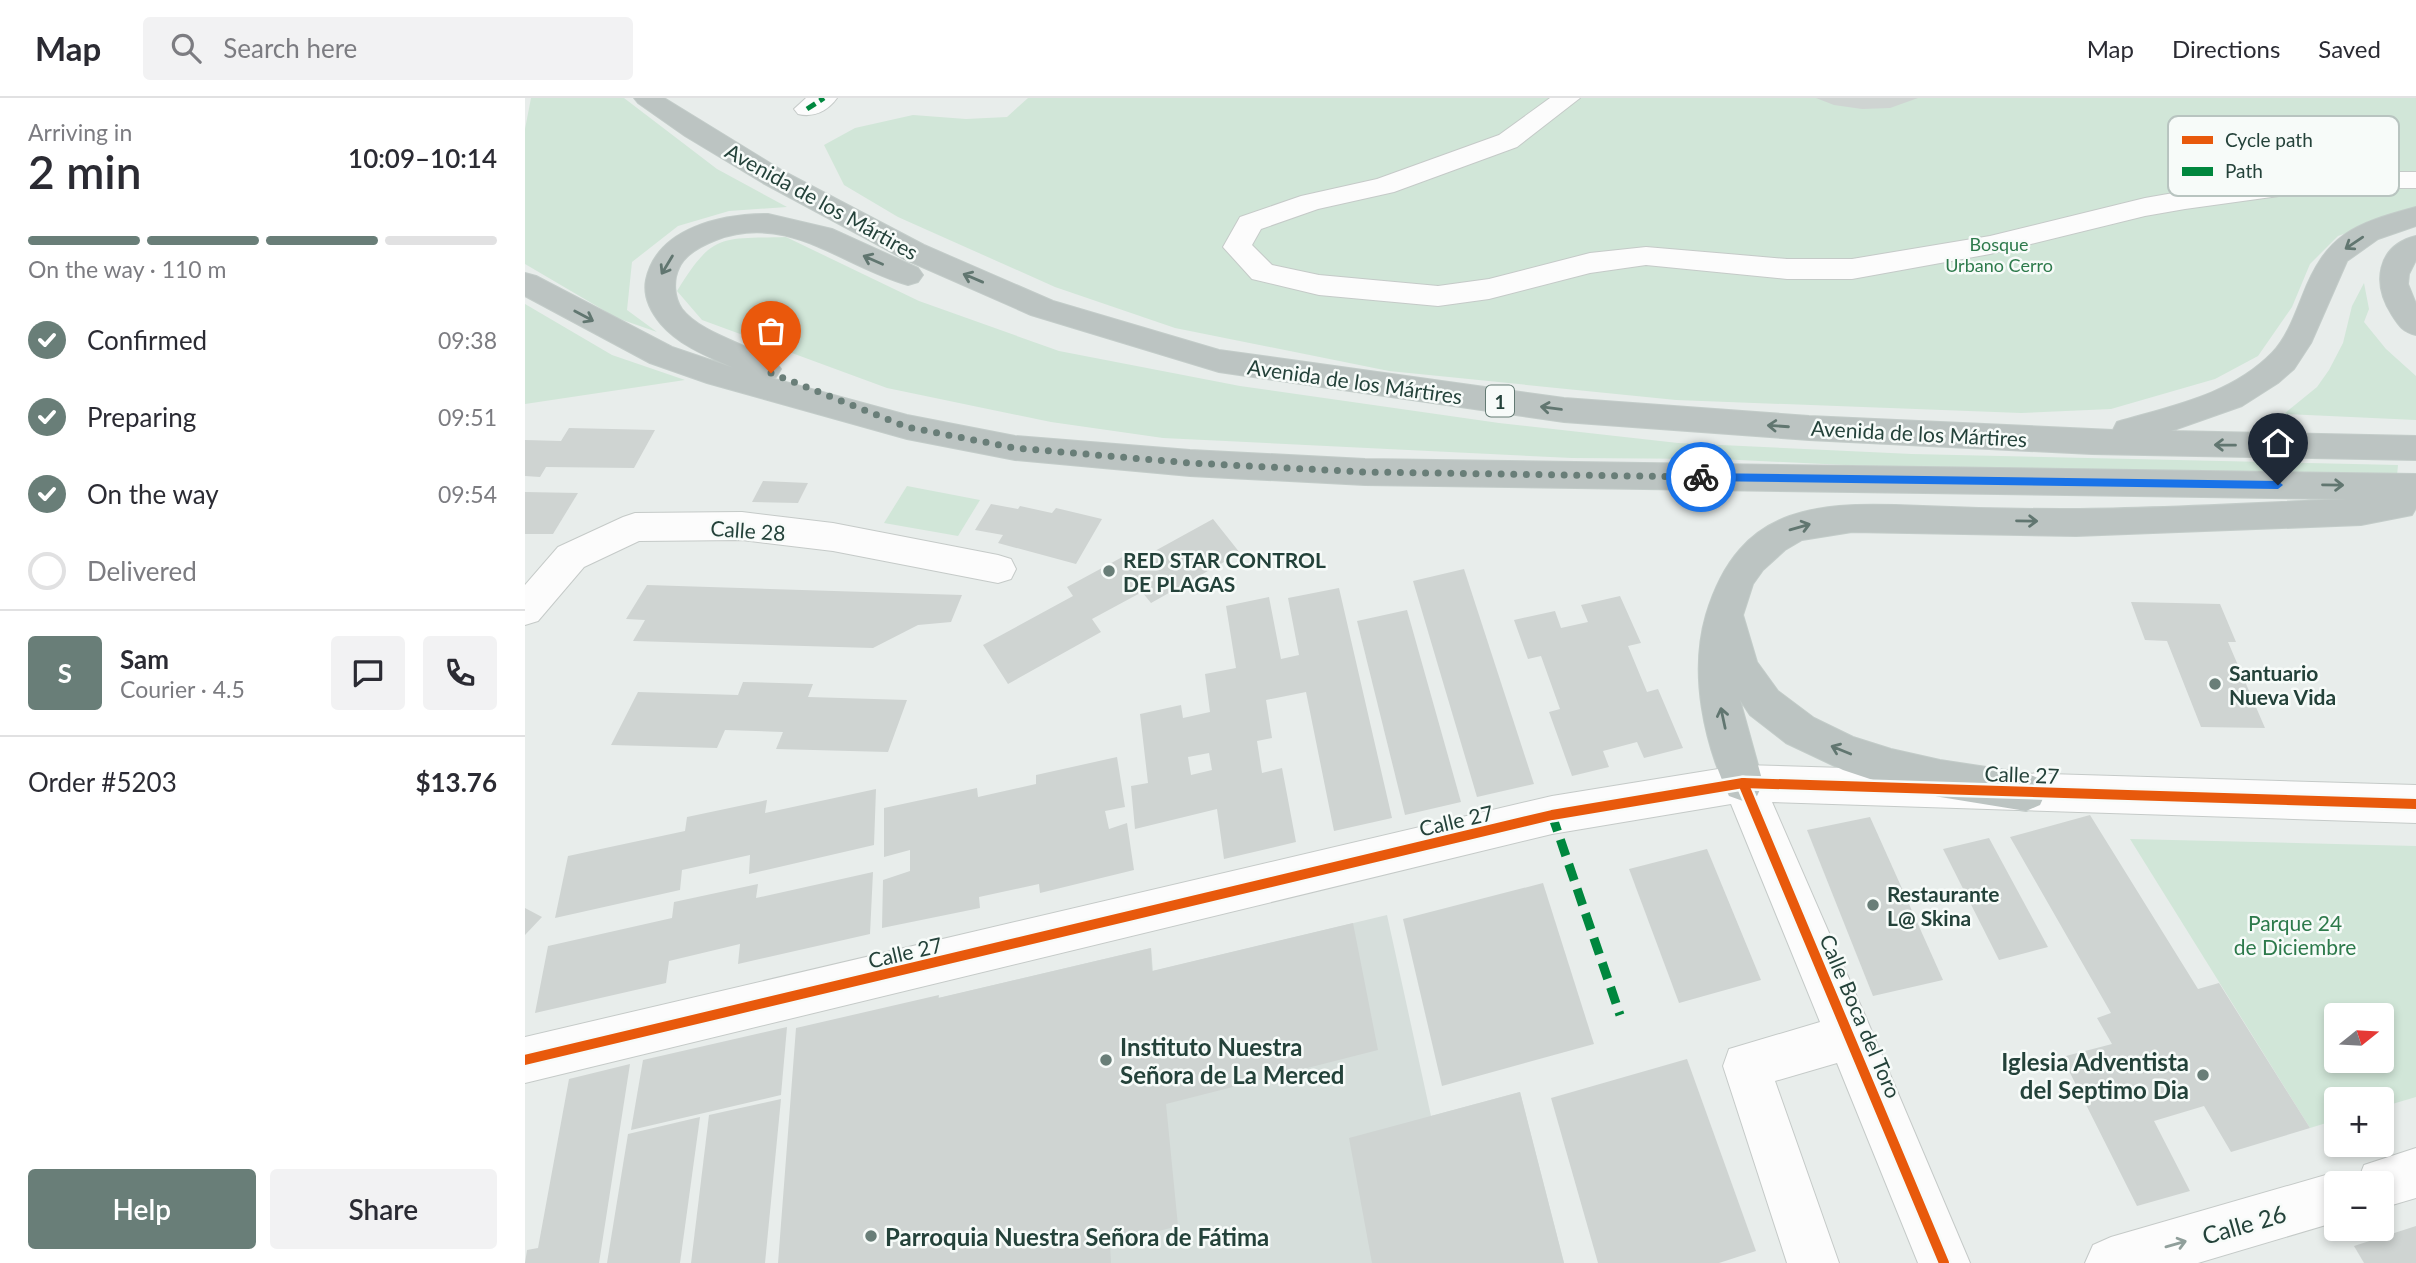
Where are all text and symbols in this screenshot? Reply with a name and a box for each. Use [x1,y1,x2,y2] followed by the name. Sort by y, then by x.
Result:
[143,17,633,80] search box
[35,28,101,68] text: Map
[167,29,205,67] icon: search
[223,32,357,64] text: Search here
[2087,34,2134,63] text: Map
[2172,34,2280,63] text: Directions
[2318,34,2381,63] text: Saved
[2168,116,2399,196] legend
[28,118,132,146] text: Arriving in
[2225,128,2313,151] text: Cycle path
[721,138,923,264] street label: Avenida de los Mártires
[348,142,497,174] text: 10:09–10:14
[28,144,142,199] text: 2 min
[2225,159,2263,182] text: Path
[1945,233,2053,276] park label: Bosque Urbano Cerro
[2345,236,2364,250] one-way arrow
[863,253,885,266] one-way arrow
[659,254,673,274] one-way arrow
[28,255,227,283] text: On the way · 110 m
[963,271,985,284] one-way arrow
[741,301,801,373] pin
[574,309,594,323] one-way arrow
[752,312,790,350] icon: bag
[28,321,66,359] icon: check
[87,324,207,356] text: Confirmed
[438,326,497,354] text: 09:38
[1246,354,1464,408] street label: Avenida de los Mártires
[1486,386,1514,416] road number: 1
[28,398,66,436] icon: check
[87,401,196,433] text: Preparing
[1540,402,1563,415] one-way arrow
[438,403,497,431] text: 09:51
[2248,413,2308,485] pin
[1810,415,2028,451] street label: Avenida de los Mártires
[1767,419,1790,432] one-way arrow
[2259,424,2297,462] icon: home
[2214,438,2237,451] one-way arrow
[1666,442,1736,512] courier
[1682,458,1720,496] icon: bike
[28,475,66,513] icon: check
[87,478,219,510] text: On the way
[2321,479,2344,492] one-way arrow
[438,480,497,508] text: 09:54
[2015,514,2038,528] one-way arrow
[710,515,786,545] street label: Calle 28
[1789,520,1811,533] one-way arrow
[1123,547,1326,596] place label: RED STAR CONTROL DE PLAGAS
[87,555,197,587] text: Delivered
[1101,563,1117,579] marker: RED STAR CONTROL DE PLAGAS
[331,636,405,710] button: chat
[423,636,497,710] button: phone
[120,643,169,675] text: Sam
[58,657,72,689] text: S
[2229,660,2336,709] place label: Santuario Nueva Vida
[120,675,245,703] text: Courier · 4.5
[2207,676,2223,692] marker: Santuario Nueva Vida
[1715,707,1729,730] one-way arrow
[1830,743,1852,756] one-way arrow
[1984,760,2060,788] street label: Calle 27
[28,766,177,798] text: Order #5203
[415,766,497,798] text: $13.76
[1417,799,1495,841] street label: Calle 27
[1887,881,2000,930] place label: Restaurante L@ Skina
[1865,897,1881,913] marker: Restaurante L@ Skina
[2234,910,2356,959] park label: Parque 24 de Diciembre
[1815,930,1907,1102] street label: Calle Boca del Toro
[866,931,944,973] street label: Calle 27
[2324,1003,2394,1073] north arrow
[2324,1003,2394,1241] map controls
[1120,1032,1344,1089] place label: Instituto Nuestra Señora de La Merced
[2001,1047,2189,1104] place label: Iglesia Adventista del Septimo Dia
[1098,1052,1114,1068] marker: Instituto Nuestra Señora de La Merced
[2195,1067,2211,1083] marker: Iglesia Adventista del Septimo Dia
[2324,1087,2394,1157] button: +
[28,1169,256,1249] button: Help
[270,1169,497,1249] button: Share
[2324,1171,2394,1241] button: −
[2199,1198,2289,1250] street label: Calle 26
[885,1222,1269,1251] place label: Parroquia Nuestra Señora de Fátima
[863,1228,879,1244] marker: Parroquia Nuestra Señora de Fátima
[2165,1236,2187,1249] one-way arrow

